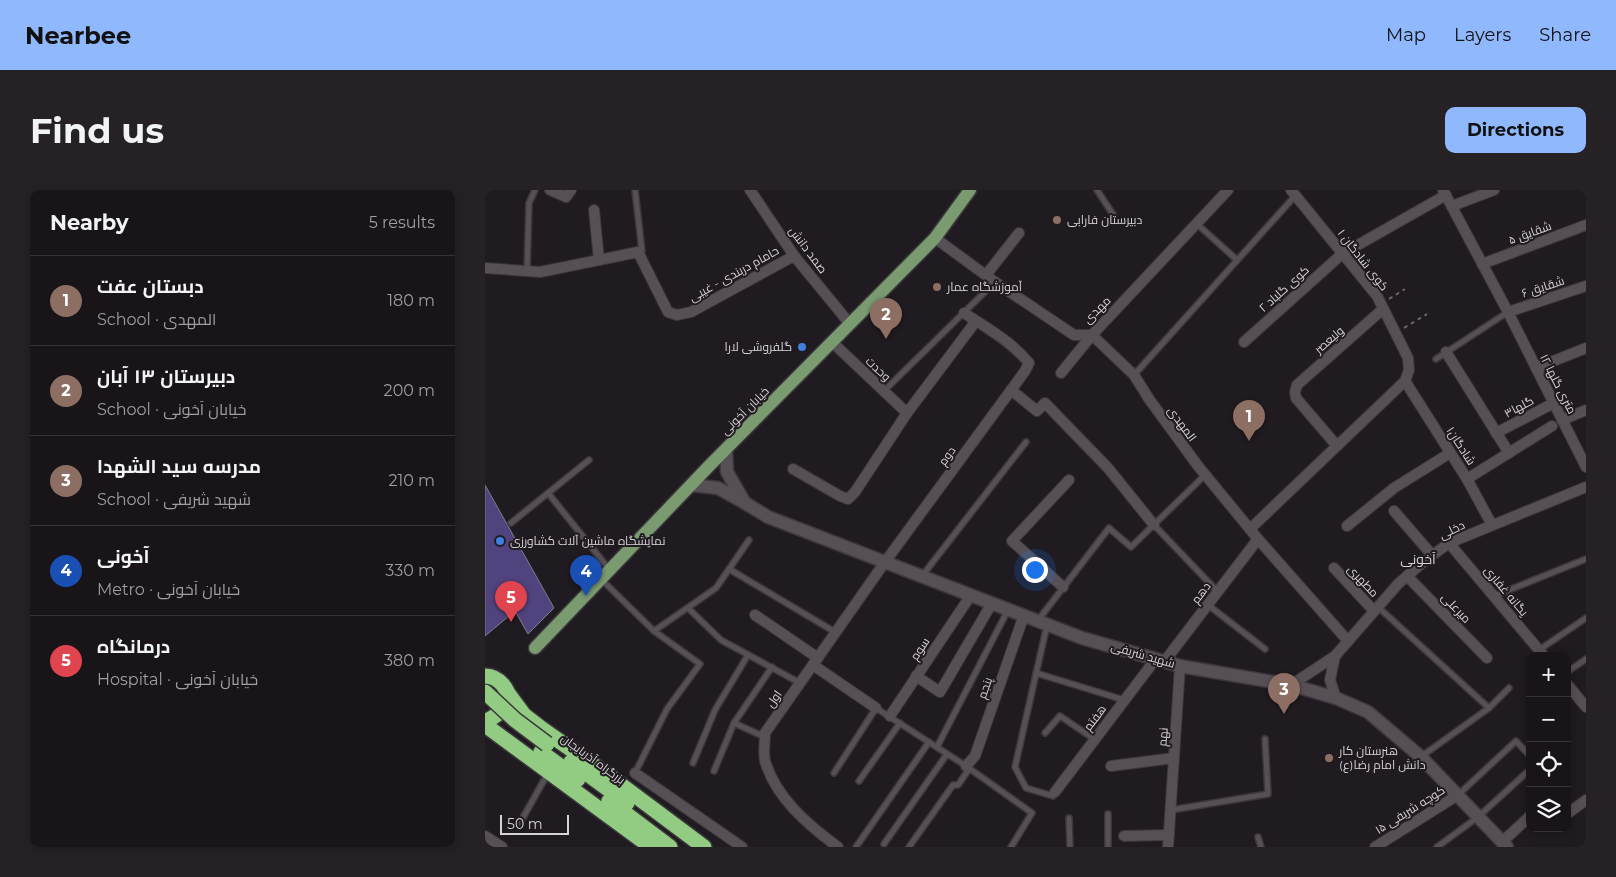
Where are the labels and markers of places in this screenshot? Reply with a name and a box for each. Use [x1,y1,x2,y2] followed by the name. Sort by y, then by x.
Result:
[1067,212,1142,227] place label: دبیرستان فارابی
[1051,214,1063,226] marker: دبیرستان فارابی
[946,279,1023,294] place label: آموزشگاه عمار
[931,281,943,293] marker: آموزشگاه عمار
[870,298,902,339] pin: 2
[725,339,792,354] place label: گلفروشی لارا
[796,341,808,353] marker: گلفروشی لارا
[1233,400,1265,441] pin: 1
[510,533,665,548] place label: نمایشگاه ماشین آلات کشاورزی
[494,535,506,547] marker: نمایشگاه ماشین آلات کشاورزی
[570,555,602,596] pin: 4
[495,581,527,622] pin: 5
[1268,673,1300,714] pin: 3
[1338,743,1426,773] place label: هنرستان کار دانش امام رضا(ع)
[1323,752,1335,764] marker: هنرستان کار دانش امام رضا(ع)

